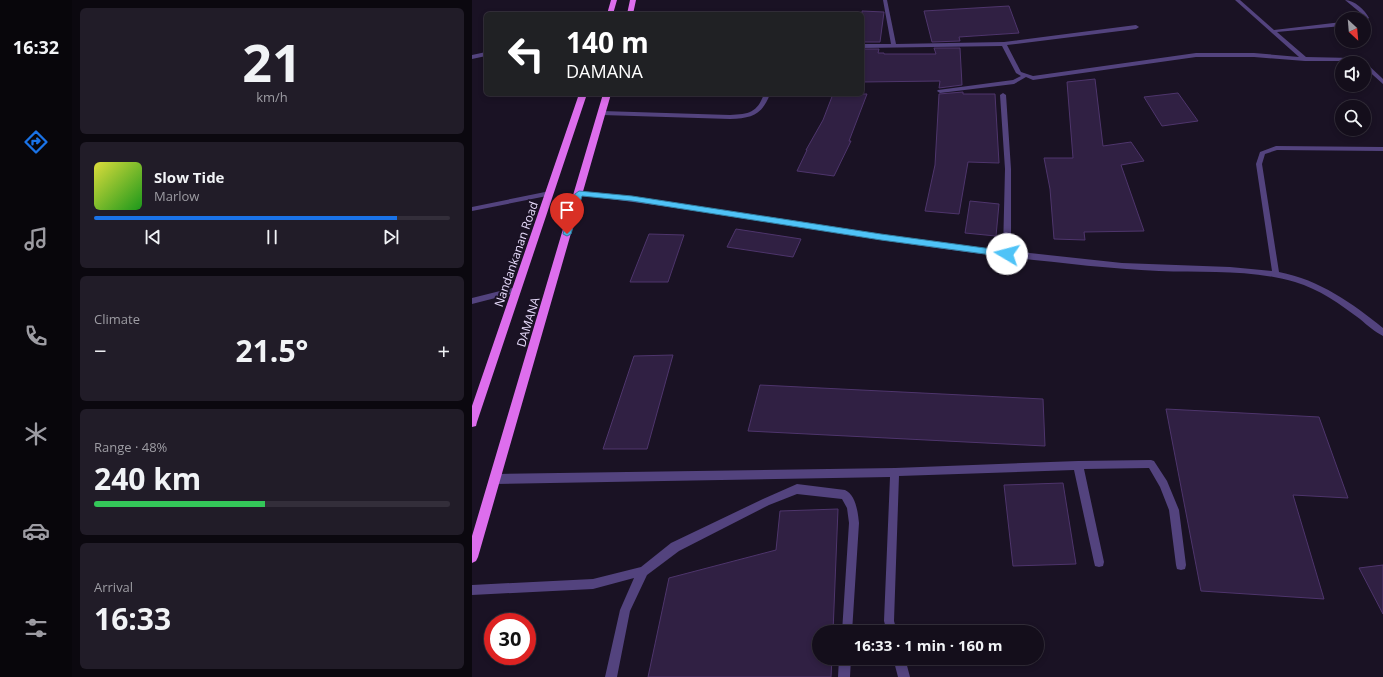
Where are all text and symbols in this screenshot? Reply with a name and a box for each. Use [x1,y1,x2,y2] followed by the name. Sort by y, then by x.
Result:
[1335,12,1371,48] north arrow
[1335,12,1371,136] map controls
[566,23,649,61] text: 140 m
[242,26,302,97] text: 21
[500,28,552,80] icon: left
[13,35,59,59] text: 16:32
[1335,56,1371,92] button: sound
[566,59,643,83] text: DAMANA
[256,88,288,106] text: km/h
[1335,100,1371,136] button: search
[22,128,50,156] icon: directions
[154,167,224,187] text: Slow Tide
[154,187,199,205] text: Marlow
[550,193,584,234] pin
[490,199,542,309] street label: Nandankanan Road
[556,199,578,221] icon: arrive
[22,225,50,253] icon: music
[142,226,164,248] icon: previous
[261,226,283,248] icon: pause
[380,226,402,248] icon: next
[986,233,1028,275] position arrow
[512,295,544,349] street label: DAMANA
[94,310,140,328] text: Climate
[22,322,50,350] icon: phone
[236,330,308,371] text: 21.5°
[94,335,107,365] text: −
[437,335,450,365] text: +
[22,420,50,448] icon: climate
[94,438,167,456] text: Range · 48%
[94,458,201,499] text: 240 km
[22,517,50,545] icon: car
[94,578,133,596] text: Arrival
[94,598,171,639] text: 16:33
[484,613,536,665] speed limit sign: 30
[22,614,50,642] icon: filters
[854,635,1002,655] text: 16:33 · 1 min · 160 m

